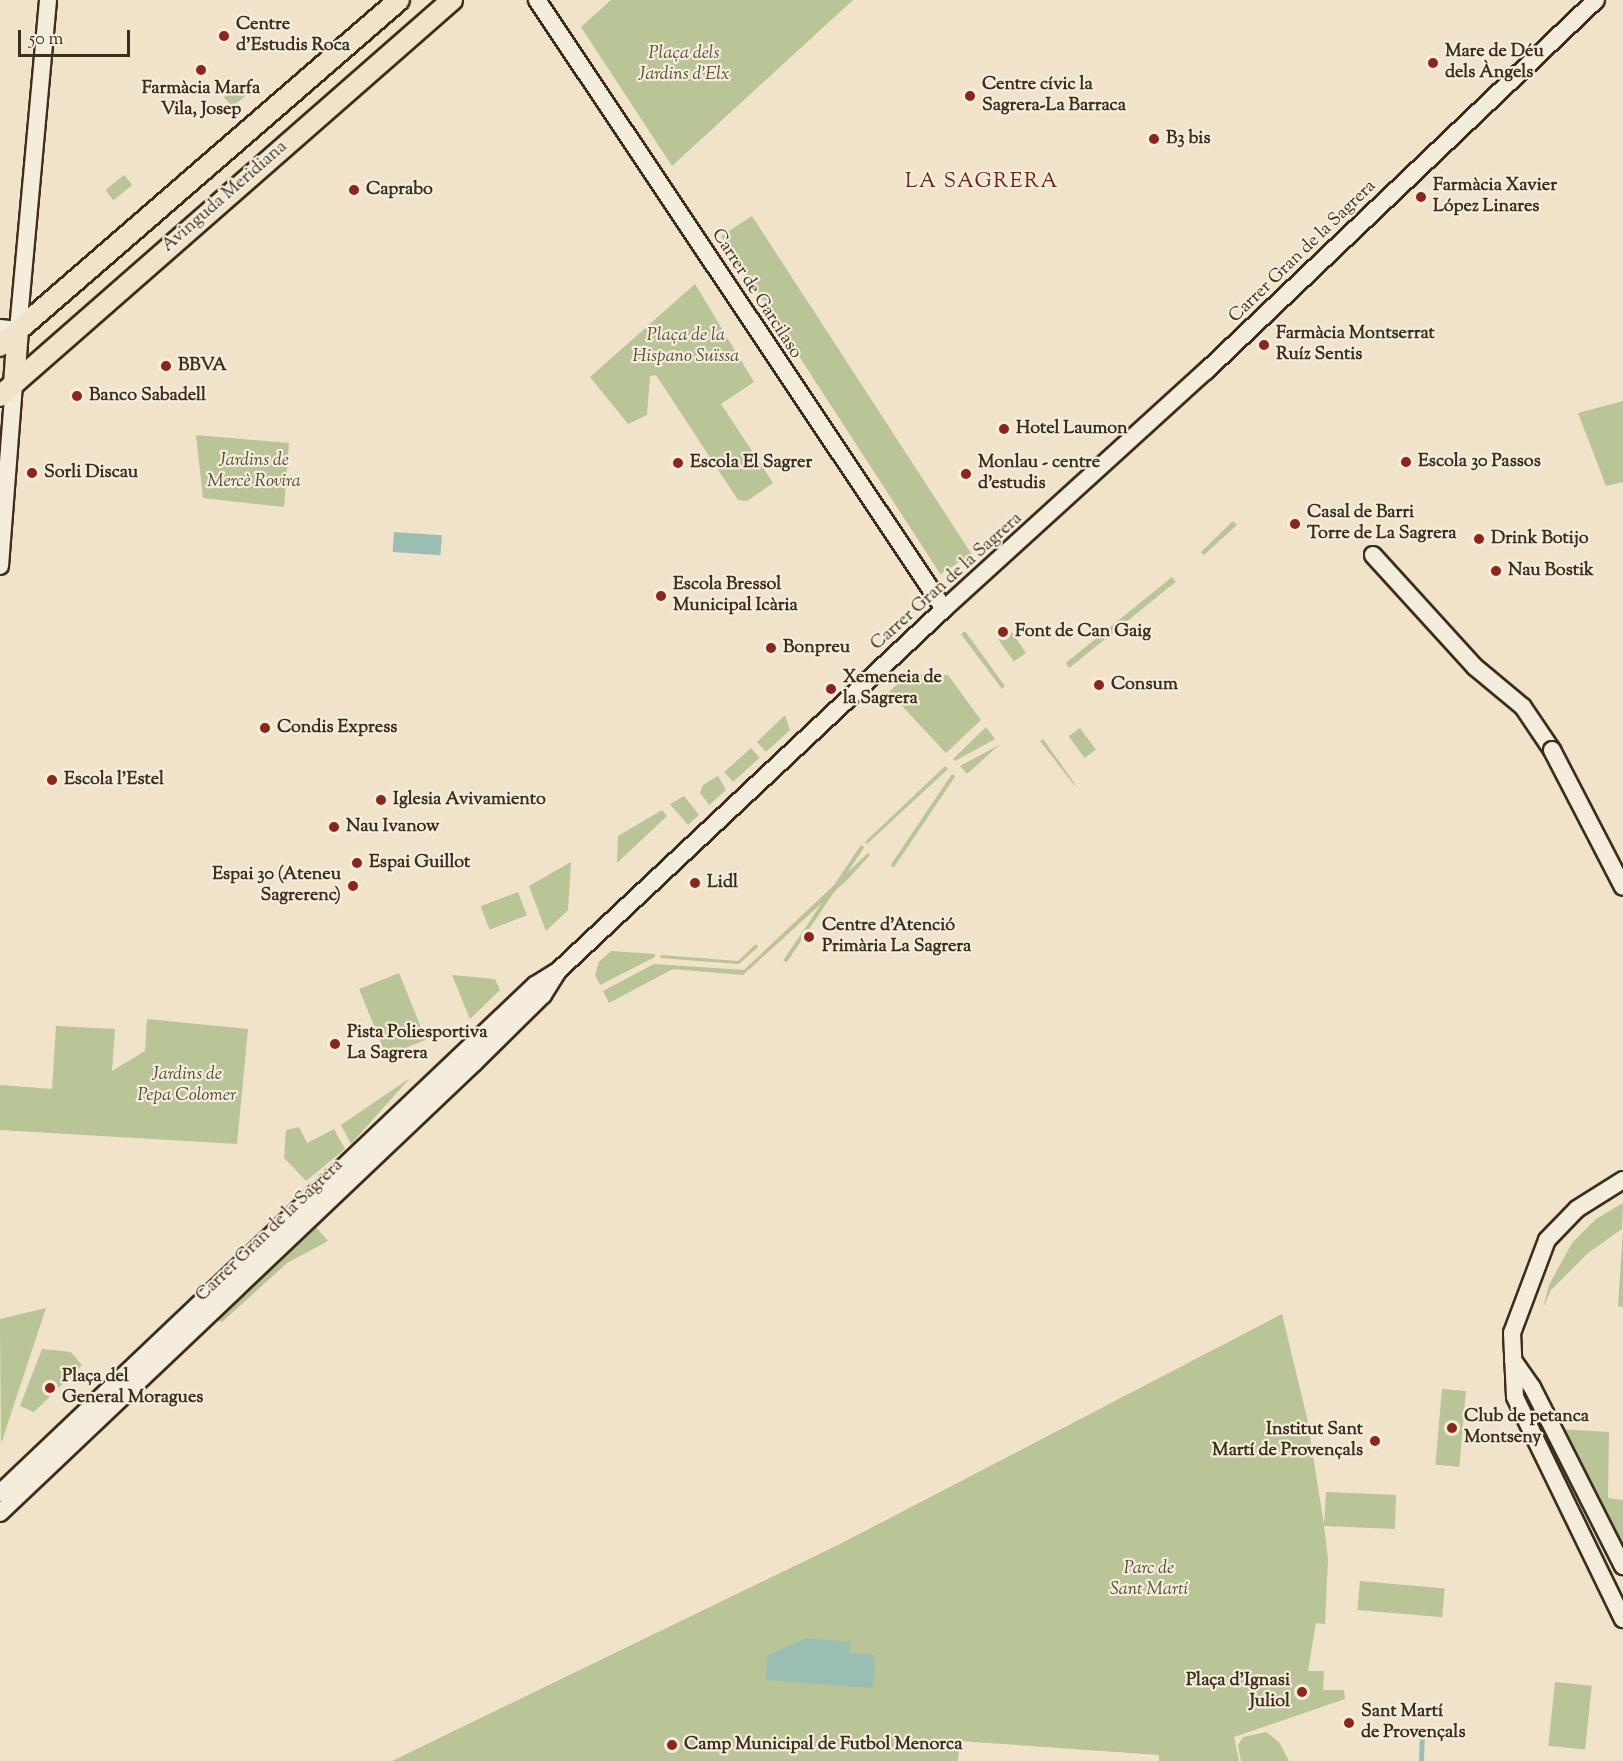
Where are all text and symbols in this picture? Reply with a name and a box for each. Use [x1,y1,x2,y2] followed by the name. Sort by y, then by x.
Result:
[236,15,350,57] place label: Centre d'Estudis Roca
[21,18,134,56] scale bar
[29,27,63,53] text: 50 m
[217,29,231,43] marker: Centre d'Estudis Roca
[1445,42,1544,84] place label: Mare de Déu dels Àngels
[639,44,729,86] park label: Plaça dels Jardins d'Elx
[1426,56,1440,70] marker: Mare de Déu dels Àngels
[194,63,208,77] marker: Farmàcia Marfa Vila, Josep
[982,75,1126,118] place label: Centre cívic la Sagrera-La Barraca
[142,79,260,122] place label: Farmàcia Marfa Vila, Josep
[963,89,977,103] marker: Centre cívic la Sagrera-La Barraca
[1166,128,1210,150] place label: B3 bis
[1147,132,1161,146] marker: B3 bis
[158,137,292,257] street label: Avinguda Meridiana
[905,169,1059,195] district label: LA SAGRERA
[1225,176,1381,328] street label: Carrer Gran de la Sagrera
[1433,176,1557,219] place label: Farmàcia Xavier López Linares
[366,179,433,201] place label: Caprabo
[347,183,361,197] marker: Caprabo
[1414,190,1428,204] marker: Farmàcia Xavier López Linares
[706,225,806,363] street label: Carrer de Garcilaso
[1276,324,1435,366] place label: Farmàcia Montserrat Ruíz Sentis
[633,326,739,368] park label: Plaça de la Hispano Suïssa
[1257,338,1271,352] marker: Farmàcia Montserrat Ruíz Sentis
[178,355,227,377] place label: BBVA
[159,359,173,373] marker: BBVA
[89,385,206,407] place label: Banco Sabadell
[70,389,84,403] marker: Banco Sabadell
[1016,418,1128,440] place label: Hotel Laumon
[997,422,1011,436] marker: Hotel Laumon
[207,451,301,494] park label: Jardins de Mercè Rovira
[1418,451,1541,473] place label: Escola 30 Passos
[690,452,812,474] place label: Escola El Sagrer
[978,453,1100,496] place label: Monlau - centre d'estudis
[1399,455,1413,469] marker: Escola 30 Passos
[671,456,685,470] marker: Escola El Sagrer
[44,462,138,484] place label: Sorli Discau
[25,466,39,480] marker: Sorli Discau
[959,467,973,481] marker: Monlau - centre d'estudis
[1307,503,1457,546] place label: Casal de Barri Torre de La Sagrera
[867,508,1027,656] street label: Carrer Gran de la Sagrera
[1288,517,1302,531] marker: Casal de Barri Torre de La Sagrera
[1491,528,1589,550] place label: Drink Botijo
[1472,532,1486,546] marker: Drink Botijo
[1508,560,1594,582] place label: Nau Bostik
[1489,564,1503,578] marker: Nau Bostik
[673,575,798,618] place label: Escola Bressol Municipal Icària
[654,589,668,603] marker: Escola Bressol Municipal Icària
[1015,621,1151,643] place label: Font de Can Gaig
[996,625,1010,639] marker: Font de Can Gaig
[783,637,850,659] place label: Bonpreu
[764,641,778,655] marker: Bonpreu
[843,668,942,710] place label: Xemeneia de la Sagrera
[1111,674,1178,696] place label: Consum
[1092,678,1106,692] marker: Consum
[824,682,838,696] marker: Xemeneia de la Sagrera
[277,717,397,739] place label: Condis Express
[258,721,272,735] marker: Condis Express
[64,769,164,791] place label: Escola l'Estel
[45,773,59,787] marker: Escola l'Estel
[393,789,546,811] place label: Iglesia Avivamiento
[374,793,388,807] marker: Iglesia Avivamiento
[346,816,439,838] place label: Nau Ivanow
[327,820,341,834] marker: Nau Ivanow
[369,852,470,874] place label: Espai Guillot
[350,856,364,870] marker: Espai Guillot
[212,865,341,908] place label: Espai 30 (Ateneu Sagrerenc)
[707,872,738,894] place label: Lidl
[688,876,702,890] marker: Lidl
[346,879,360,893] marker: Espai 30 (Ateneu Sagrerenc)
[822,916,971,958] place label: Centre d'Atenció Primària La Sagrera
[800,928,818,946] marker: Centre d'Atenció Primària La Sagrera
[347,1023,487,1066] place label: Pista Poliesportiva La Sagrera
[328,1037,342,1051] marker: Pista Poliesportiva La Sagrera
[138,1065,236,1108] park label: Jardins de Pepa Colomer
[192,1155,348,1307] street label: Carrer Gran de la Sagrera
[62,1367,203,1410] place label: Plaça del General Moragues
[43,1381,57,1395] marker: Plaça del General Moragues
[1464,1407,1589,1450] place label: Club de petanca Montseny
[1212,1420,1363,1462] place label: Institut Sant Martí de Provençals
[1445,1421,1459,1435] marker: Club de petanca Montseny
[1368,1434,1382,1448] marker: Institut Sant Martí de Provençals
[1110,1559,1188,1602] park label: Parc de Sant Martí
[1186,1671,1290,1714] place label: Plaça d'Ignasi Juliol
[1295,1685,1309,1699] marker: Plaça d'Ignasi Juliol
[1361,1702,1465,1744] place label: Sant Martí de Provençals
[1342,1716,1356,1730] marker: Sant Martí de Provençals
[684,1734,963,1756] place label: Camp Municipal de Futbol Menorca
[665,1738,679,1752] marker: Camp Municipal de Futbol Menorca

